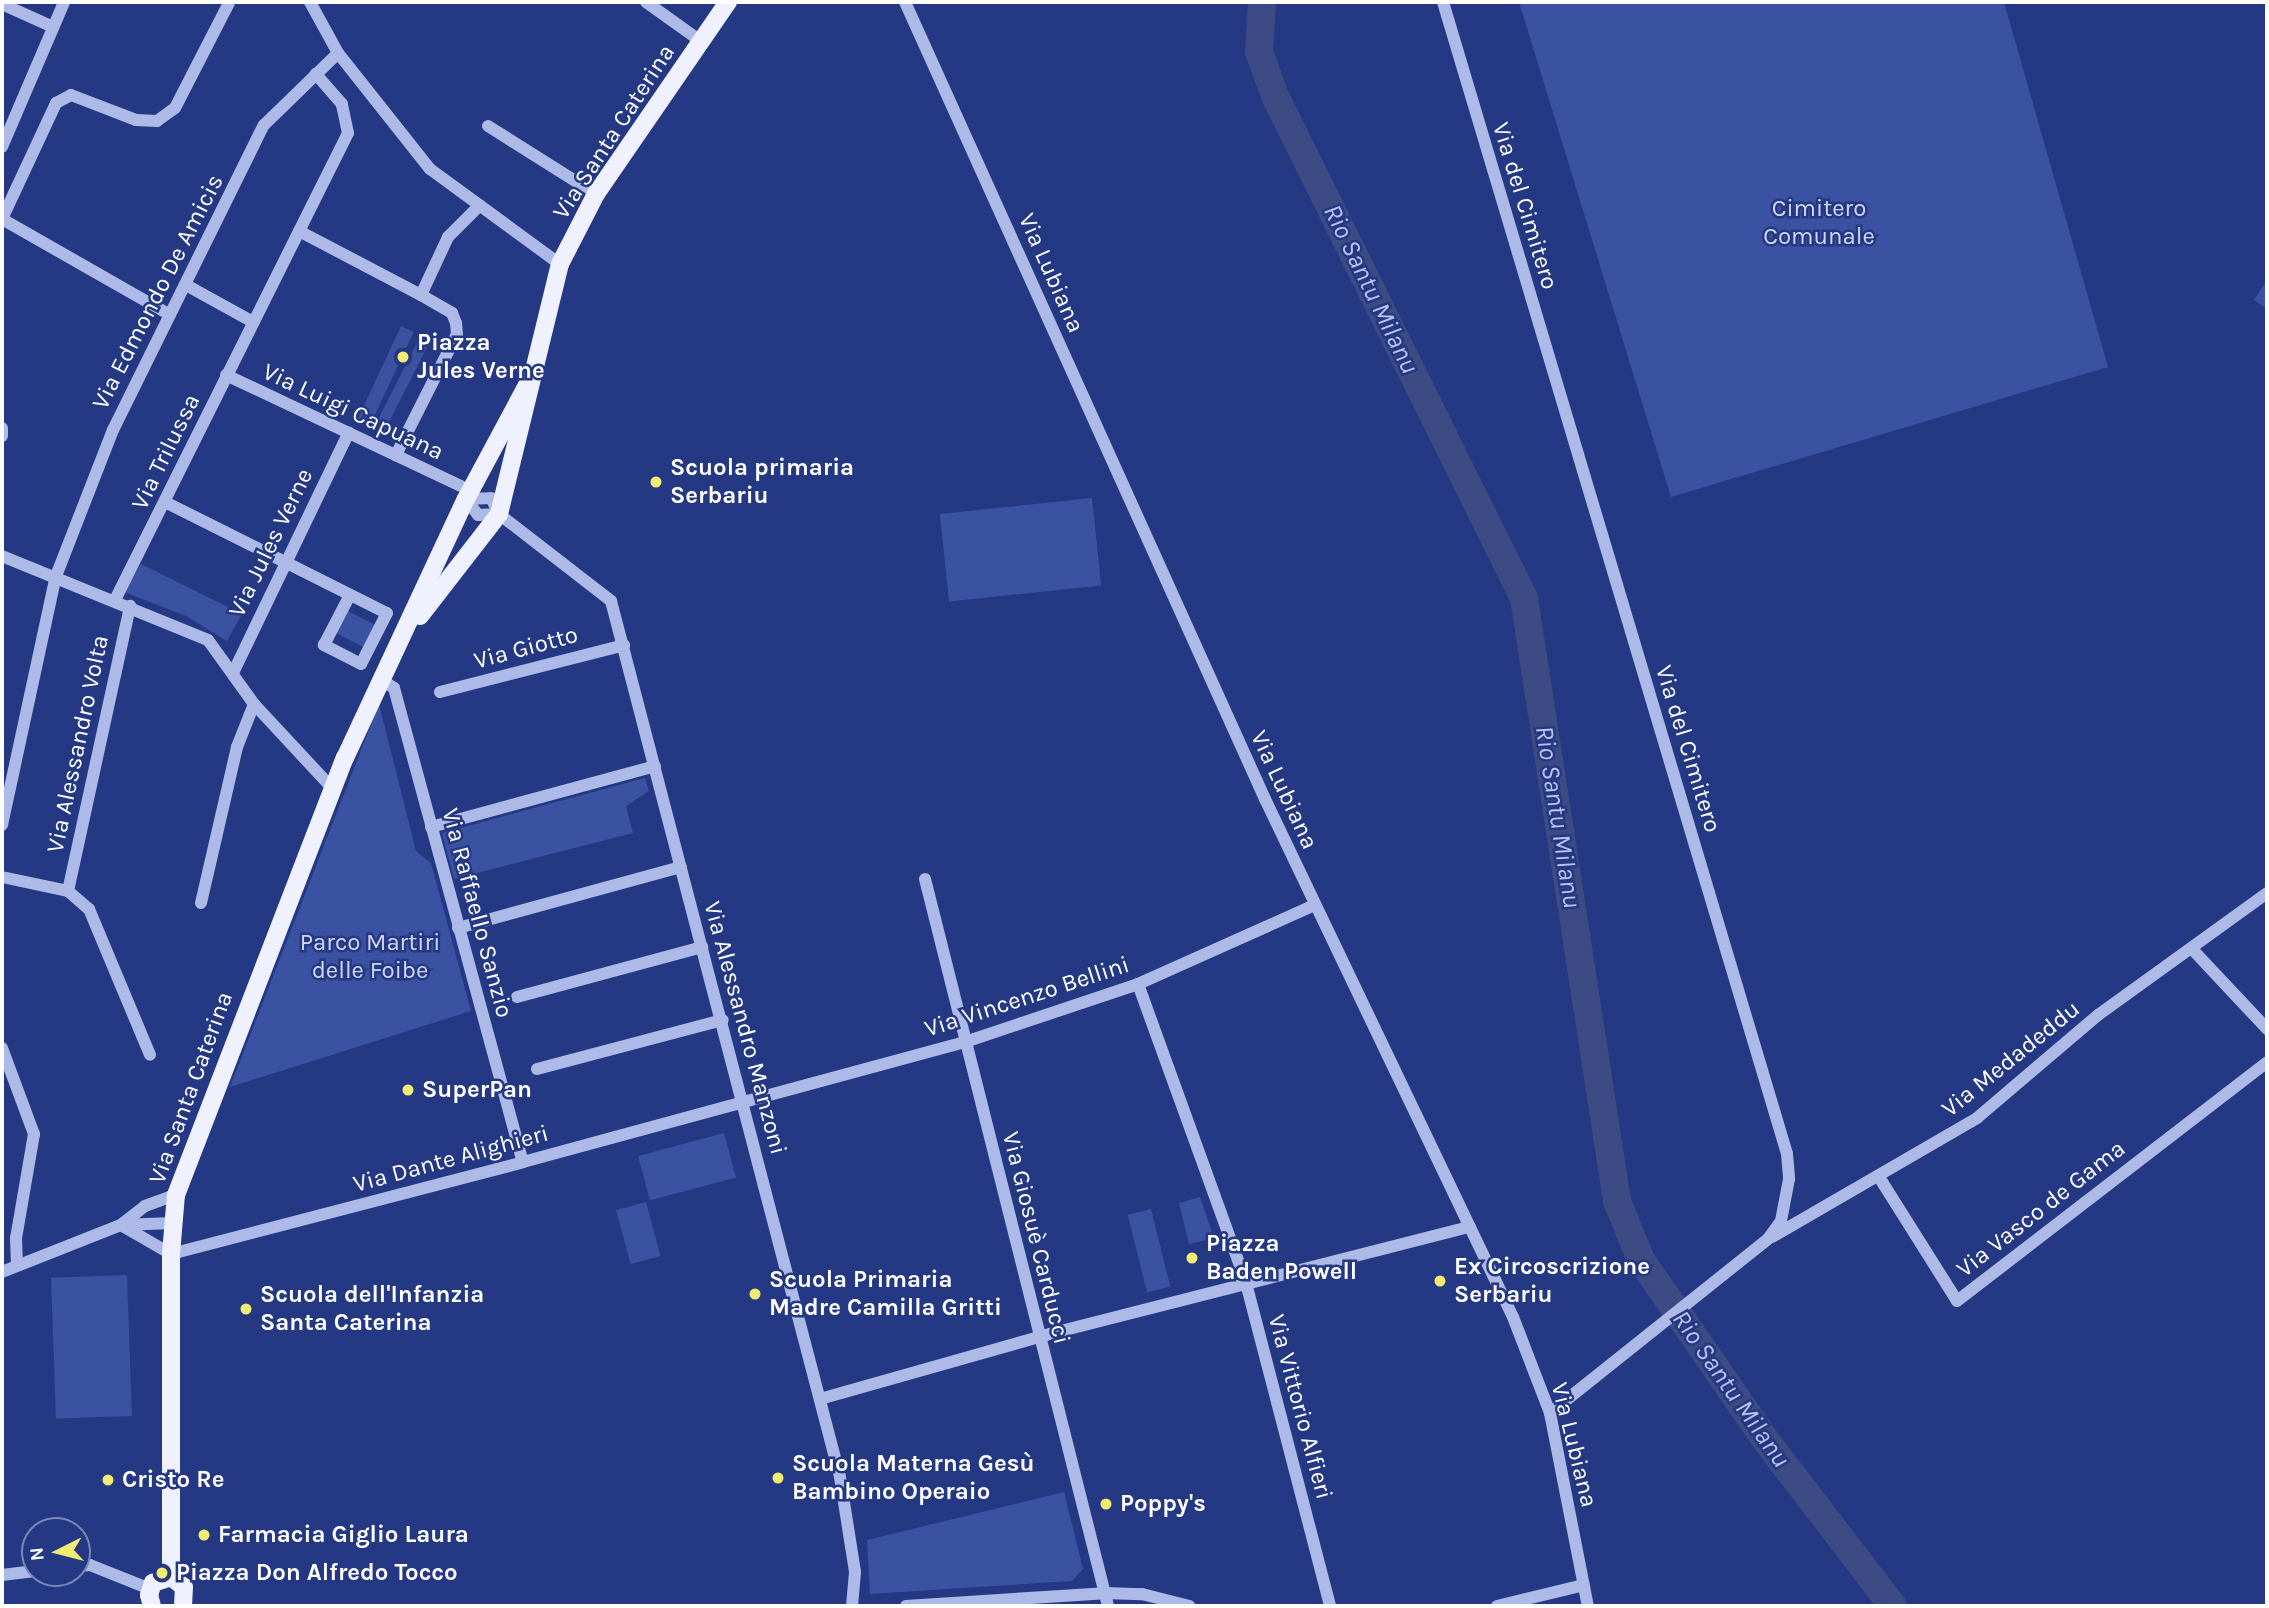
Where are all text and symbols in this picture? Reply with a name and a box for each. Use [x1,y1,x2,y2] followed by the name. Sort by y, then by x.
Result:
[547,39,681,225] street label: Via Santa Caterina
[1486,119,1564,293] street label: Via del Cimitero
[86,170,230,414] street label: Via Edmondo De Amicis
[1763,195,1875,251] park label: Cimitero Comunale
[1317,199,1425,379] water label: Rio Santu Milanu
[1012,209,1090,337] street label: Via Lubiana
[417,329,545,385] place label: Piazza Jules Verne
[395,349,411,365] marker: Piazza Jules Verne
[258,357,448,467] street label: Via Luigi Capuana
[126,389,206,515] street label: Via Trilussa
[670,454,854,510] place label: Scuola primaria Serbariu
[223,464,319,622] street label: Via Jules Verne
[648,474,664,490] marker: Scuola primaria Serbariu
[471,620,581,676] street label: Via Giotto
[41,633,115,855] street label: Via Alessandro Volta
[1649,662,1727,836] street label: Via del Cimitero
[1528,724,1588,910] water label: Rio Santu Milanu
[1244,726,1324,854] street label: Via Lubiana
[435,805,519,1021] street label: Via Raffaello Sanzio
[697,898,793,1158] street label: Via Alessandro Manzoni
[300,929,440,985] park label: Parco Martiri delle Foibe
[921,950,1133,1044] street label: Via Vincenzo Bellini
[143,988,239,1188] street label: Via Santa Caterina
[1936,995,2086,1123] street label: Via Medadeddu
[422,1076,532,1104] place label: SuperPan
[400,1082,416,1098] marker: SuperPan
[350,1119,552,1199] street label: Via Dante Alighieri
[996,1129,1076,1347] street label: Via Giosuè Carducci
[1951,1134,2131,1284] street label: Via Vasco de Gama
[1206,1230,1357,1286] place label: Piazza Baden Powell
[1184,1250,1200,1266] marker: Piazza Baden Powell
[1454,1253,1650,1309] place label: Ex Circoscrizione Serbariu
[769,1266,1002,1322] place label: Scuola Primaria Madre Camilla Gritti
[1432,1273,1448,1289] marker: Ex Circoscrizione Serbariu
[260,1281,484,1337] place label: Scuola dell'Infanzia Santa Caterina
[747,1286,763,1302] marker: Scuola Primaria Madre Camilla Gritti
[238,1301,254,1317] marker: Scuola dell'Infanzia Santa Caterina
[1665,1305,1797,1473] water label: Rio Santu Milanu
[1261,1311,1339,1503] street label: Via Vittorio Alfieri
[1545,1380,1603,1510] street label: Via Lubiana
[792,1450,1034,1506] place label: Scuola Materna Gesù Bambino Operaio
[122,1466,224,1494] place label: Cristo Re
[770,1470,786,1486] marker: Scuola Materna Gesù Bambino Operaio
[100,1472,116,1488] marker: Cristo Re
[1120,1490,1206,1518] place label: Poppy's
[1098,1496,1114,1512] marker: Poppy's
[21,1517,91,1587] north arrow
[218,1521,469,1549] place label: Farmacia Giglio Laura
[196,1527,212,1543] marker: Farmacia Giglio Laura
[25,1546,49,1562] text: N
[176,1559,458,1587] place label: Piazza Don Alfredo Tocco
[154,1565,170,1581] marker: Piazza Don Alfredo Tocco

